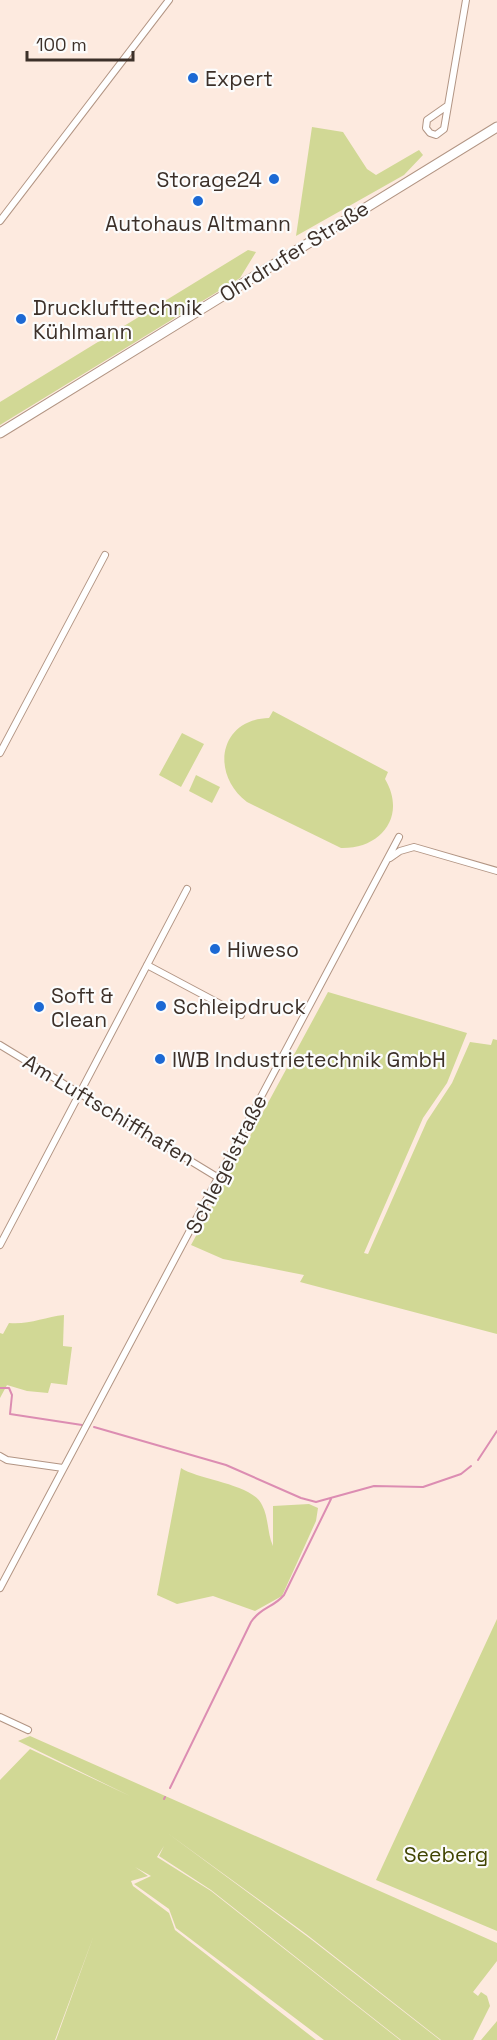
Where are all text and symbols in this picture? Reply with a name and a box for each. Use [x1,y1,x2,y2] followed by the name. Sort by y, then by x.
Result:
[27,24,134,62] scale bar
[36,33,87,56] text: 100 m
[205,65,273,92] place label: Expert
[186,71,200,85] marker: Expert
[156,166,262,193] place label: Storage24
[267,172,281,186] marker: Storage24
[191,194,205,208] marker: Autohaus Altmann
[214,194,374,308] street label: Ohrdrufer Straße
[105,210,291,237] place label: Autohaus Altmann
[33,294,202,345] place label: Drucklufttechnik Kühlmann
[14,312,28,326] marker: Drucklufttechnik Kühlmann
[227,936,299,963] place label: Hiweso
[208,942,222,956] marker: Hiweso
[51,982,113,1033] place label: Soft & Clean
[173,993,306,1020] place label: Schleipdruck
[154,999,168,1013] marker: Schleipdruck
[32,1000,46,1014] marker: Soft & Clean
[172,1046,446,1073] place label: IWB Industrietechnik GmbH
[18,1048,200,1172] street label: Am Luftschiffhafen
[153,1052,167,1066] marker: IWB Industrietechnik GmbH
[179,1090,273,1238] street label: Schlegelstraße
[404,1841,488,1868] park label: Seeberg

